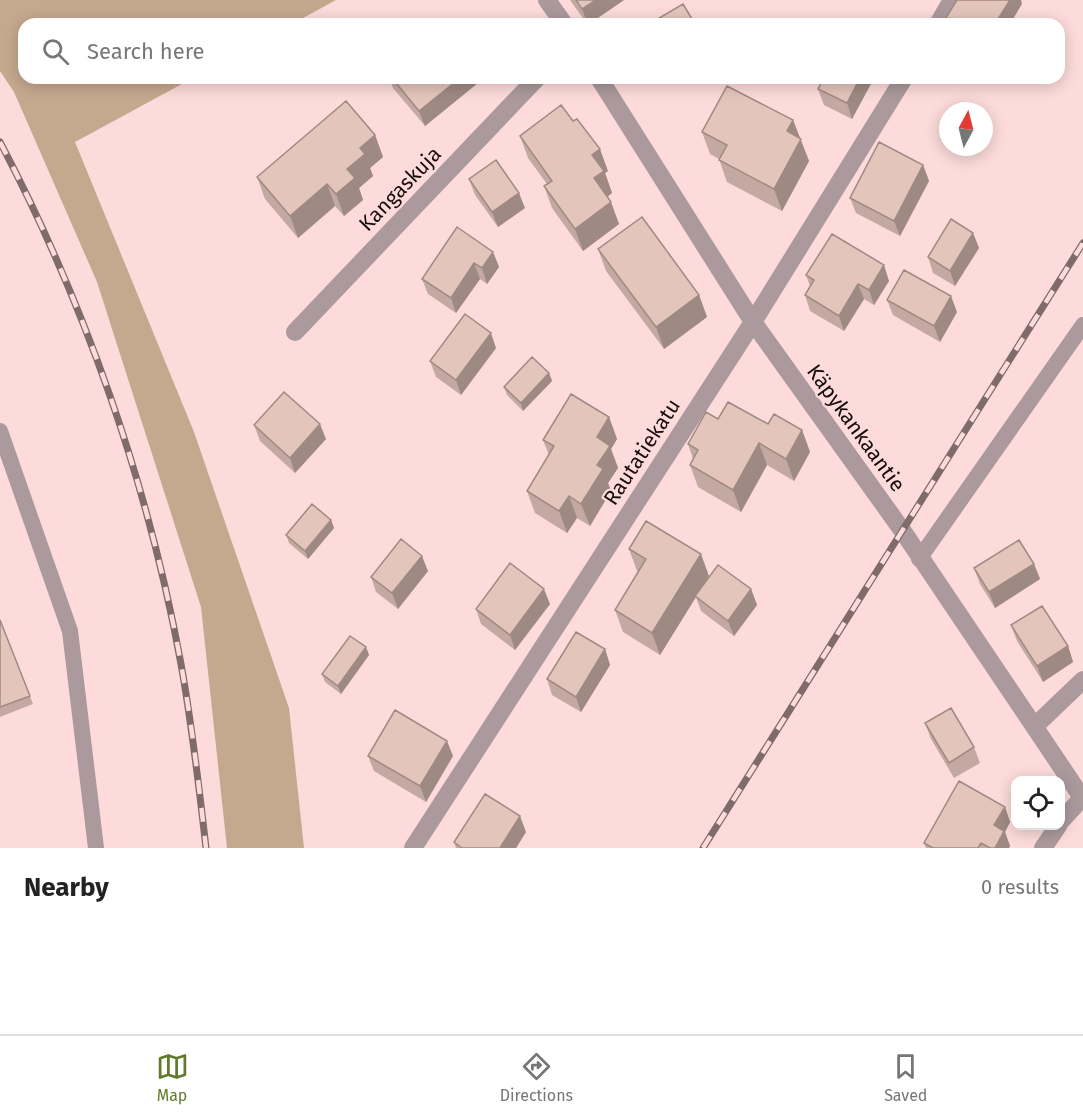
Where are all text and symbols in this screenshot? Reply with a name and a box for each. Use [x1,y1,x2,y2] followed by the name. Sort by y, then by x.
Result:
[18,18,1065,84] search box
[39,35,72,68] icon: search
[87,38,205,65] text: Search here
[939,102,993,156] north arrow
[353,141,447,237] street label: Kangaskuja
[801,359,911,497] street label: Käpykankaantie
[598,394,686,510] street label: Rautatiekatu
[1011,776,1065,830] map controls
[1011,776,1065,830] button: locate
[24,872,109,903] text: Nearby
[981,875,1059,899] text: 0 results
[156,1050,189,1105] tab: Map
[500,1050,573,1105] tab: Directions
[884,1050,927,1105] tab: Saved

